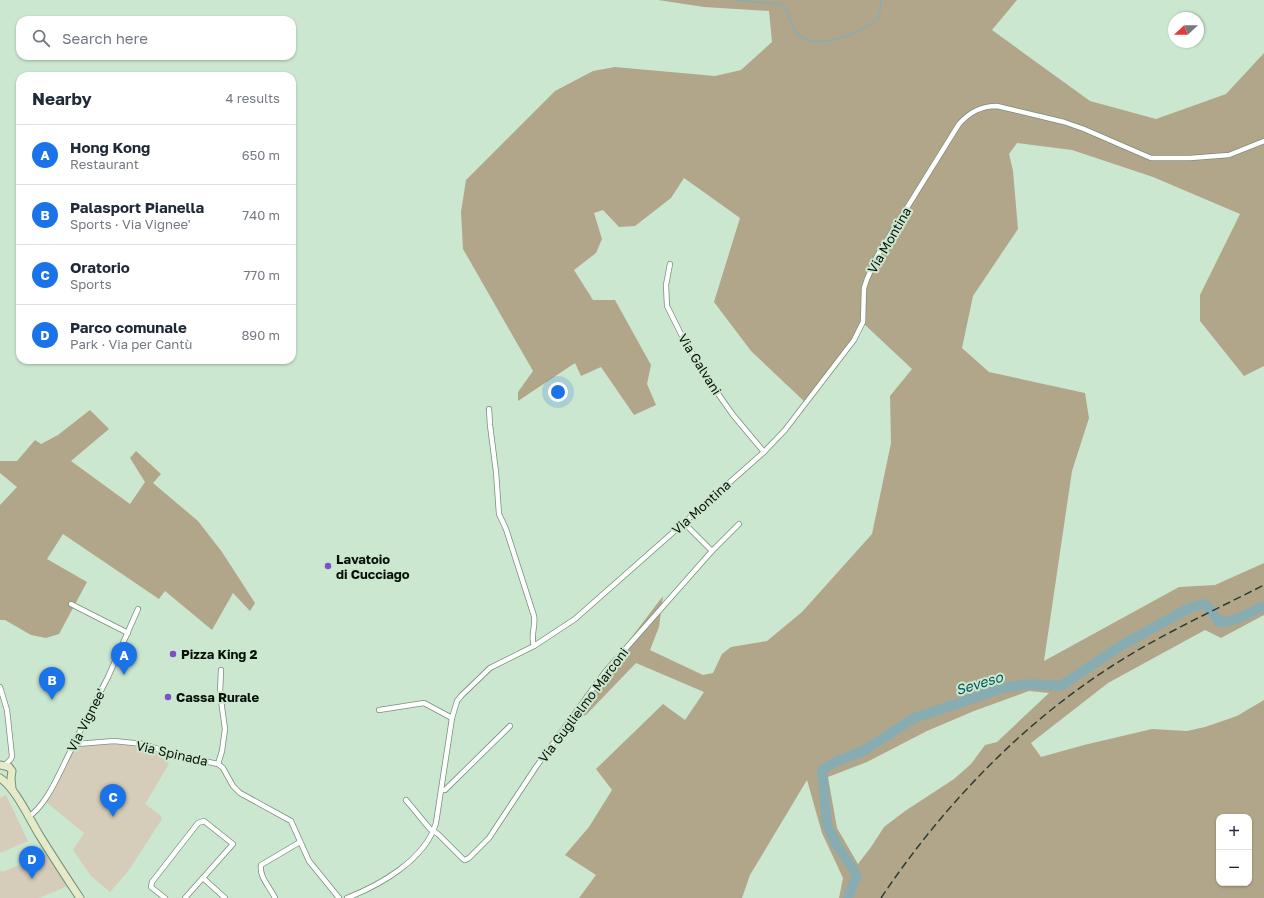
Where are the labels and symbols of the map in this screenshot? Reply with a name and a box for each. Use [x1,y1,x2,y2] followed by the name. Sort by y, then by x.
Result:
[1168,12,1204,48] north arrow
[864,204,914,276] street label: Via Montina
[675,331,725,397] street label: Via Galvani
[548,382,568,402] your location
[668,476,734,538] street label: Via Montina
[336,551,410,582] place label: Lavatoio di Cucciago
[323,561,333,571] marker: Lavatoio di Cucciago
[111,642,137,675] pin: A
[535,644,631,766] street label: Via Guglielmo Marconi
[181,646,258,662] place label: Pizza King 2
[168,649,178,659] marker: Pizza King 2
[39,667,65,700] pin: B
[953,667,1006,698] water label: Seveso
[63,686,109,754] street label: Via Vignee'
[176,689,259,705] place label: Cassa Rurale
[163,692,173,702] marker: Cassa Rurale
[134,737,210,769] street label: Via Spinada
[100,784,126,817] pin: C
[19,846,45,879] pin: D

